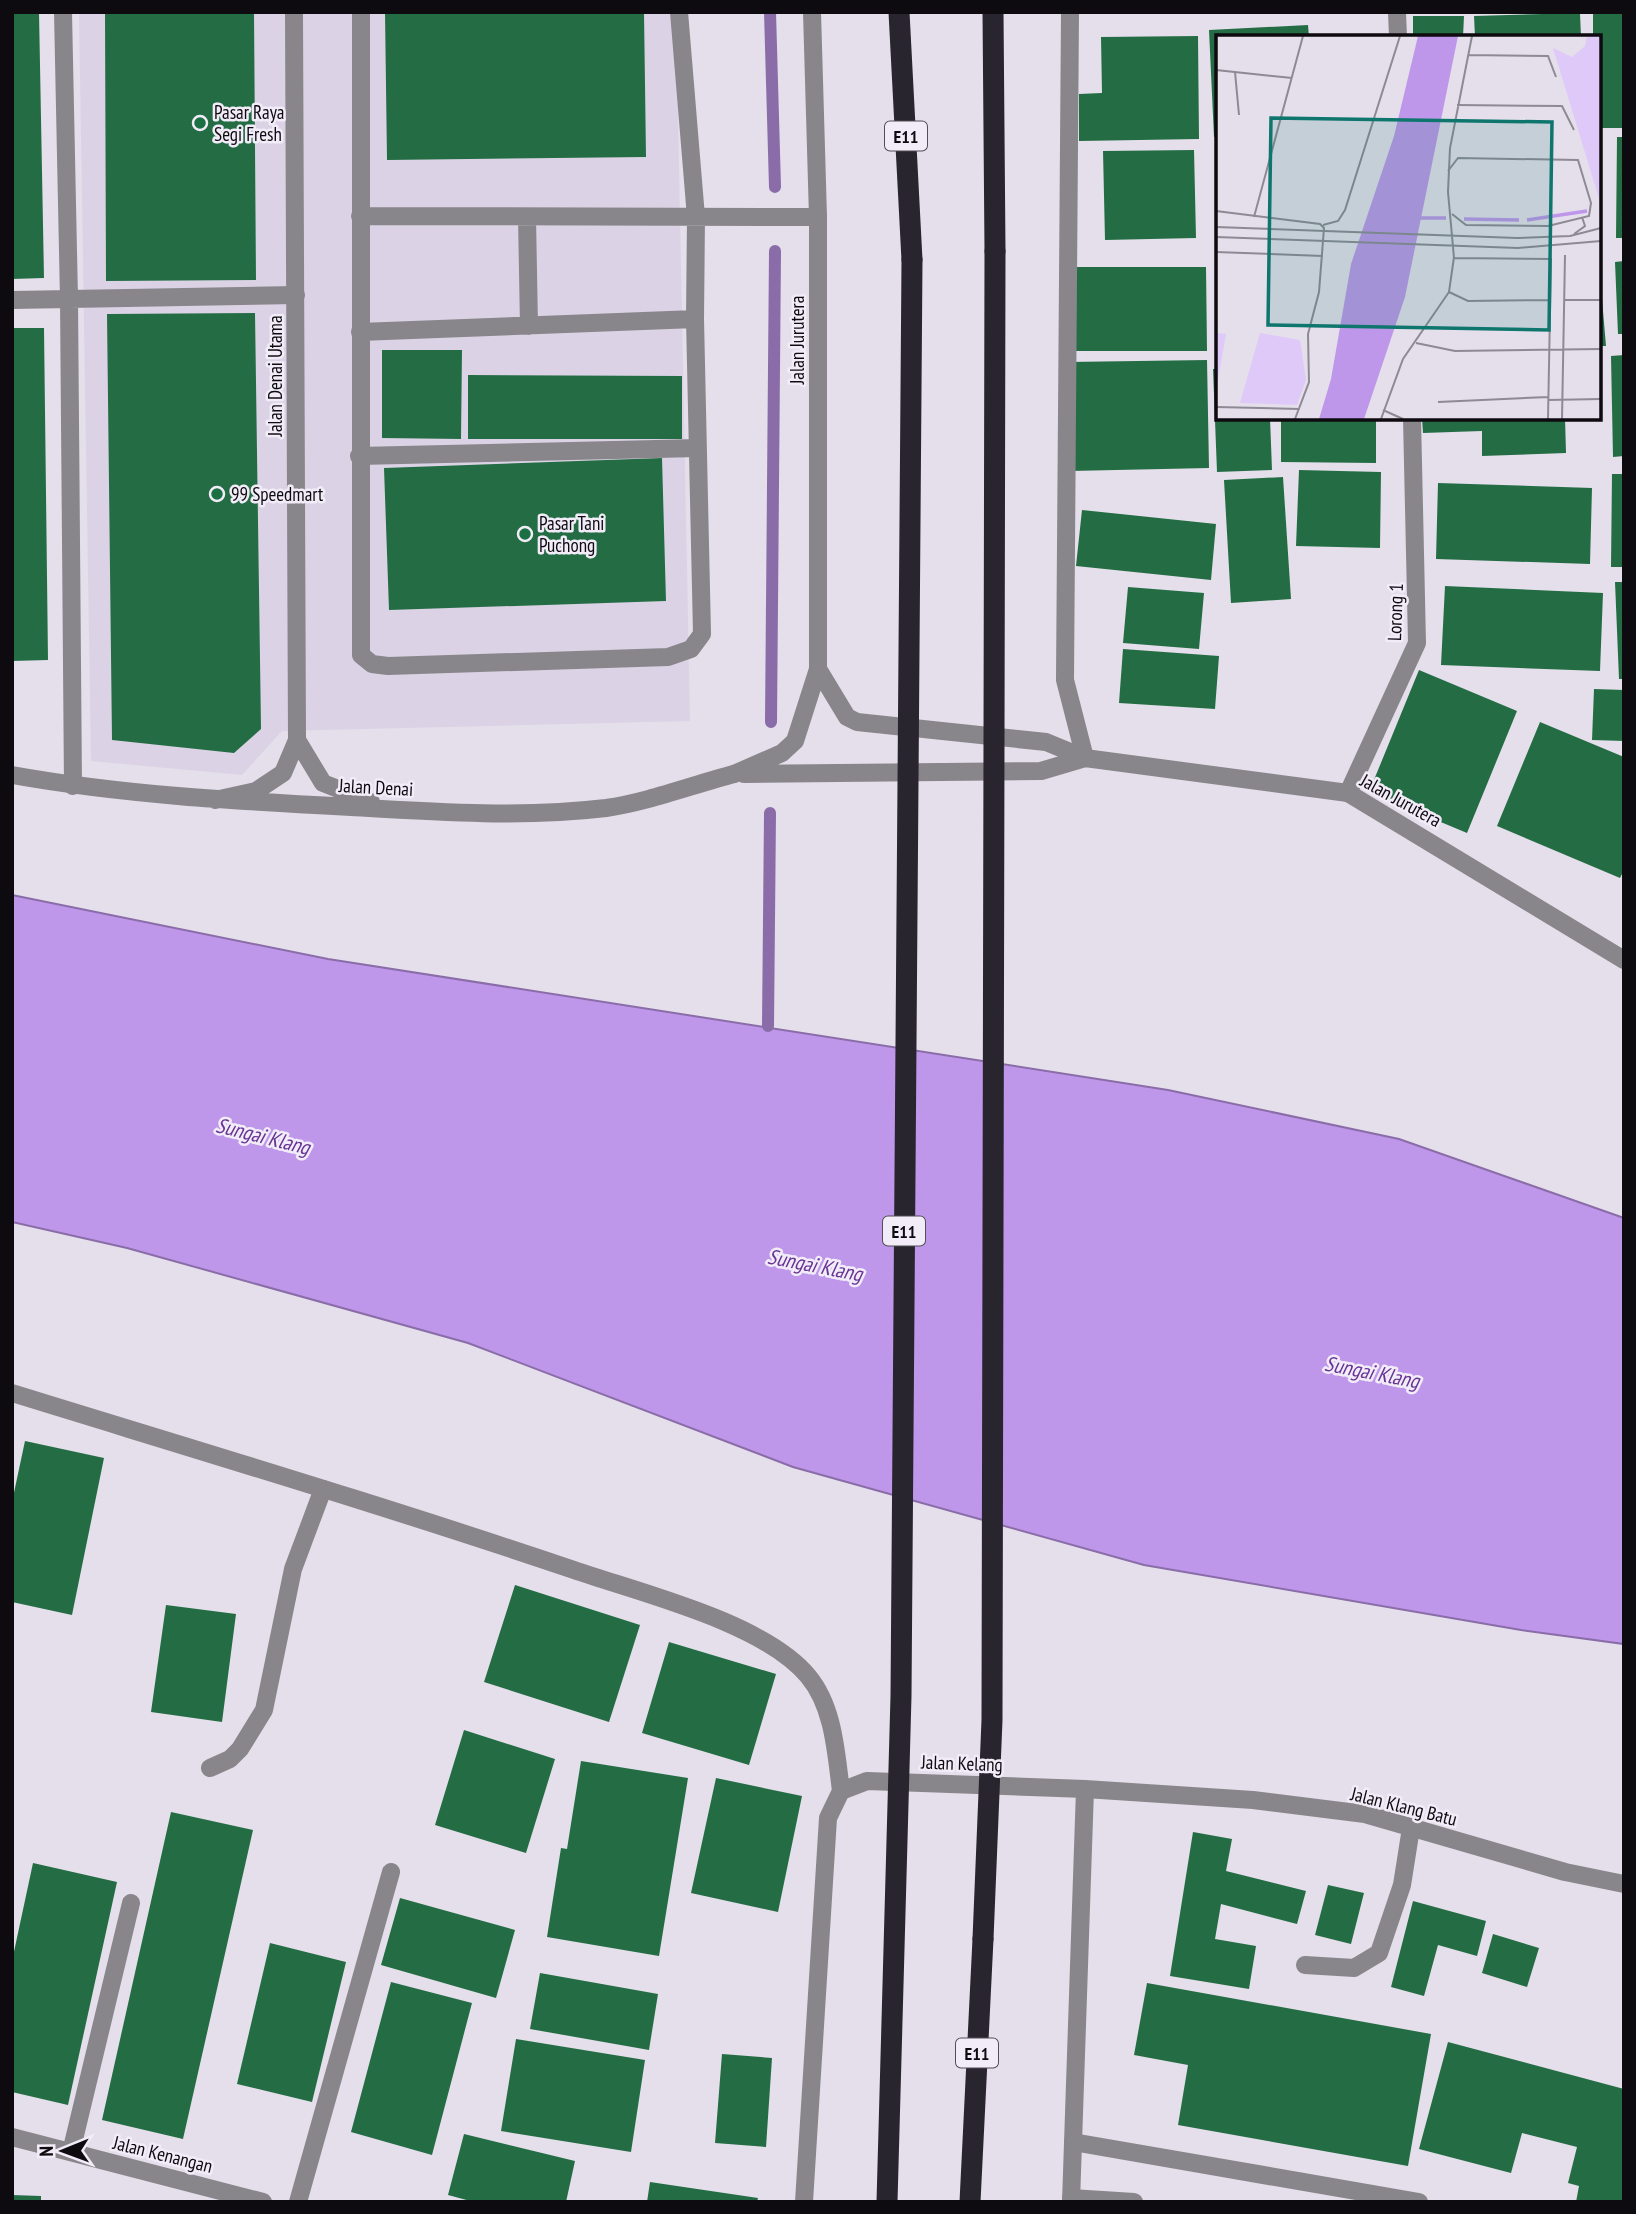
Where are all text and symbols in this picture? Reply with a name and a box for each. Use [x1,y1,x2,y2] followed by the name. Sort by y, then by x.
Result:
[1216,35,1601,420] inset map
[214,100,284,146] place label: Pasar Raya Segi Fresh
[192,115,208,131] marker: Pasar Raya Segi Fresh
[885,121,927,150] road number: E11
[785,296,809,385] street label: Jalan Jurutera
[263,315,287,438] street label: Jalan Denai Utama
[231,482,324,506] place label: 99 Speedmart
[209,486,225,502] marker: 99 Speedmart
[539,511,604,557] place label: Pasar Tani Puchong
[517,526,533,542] marker: Pasar Tani Puchong
[1382,583,1408,641] street label: Lorong 1
[1356,768,1446,832] street label: Jalan Jurutera
[337,773,414,801] street label: Jalan Denai
[213,1111,315,1161] water label: Sungai Klang
[883,1216,925,1246] road number: E11
[765,1243,866,1288] water label: Sungai Klang
[1322,1350,1423,1395] water label: Sungai Klang
[920,1750,1003,1776] street label: Jalan Kelang
[1347,1781,1460,1831] street label: Jalan Klang Batu
[956,2038,998,2068] road number: E11
[28,2116,98,2186] north arrow
[110,2130,215,2178] street label: Jalan Kenangan
[34,2146,58,2157] text: N

